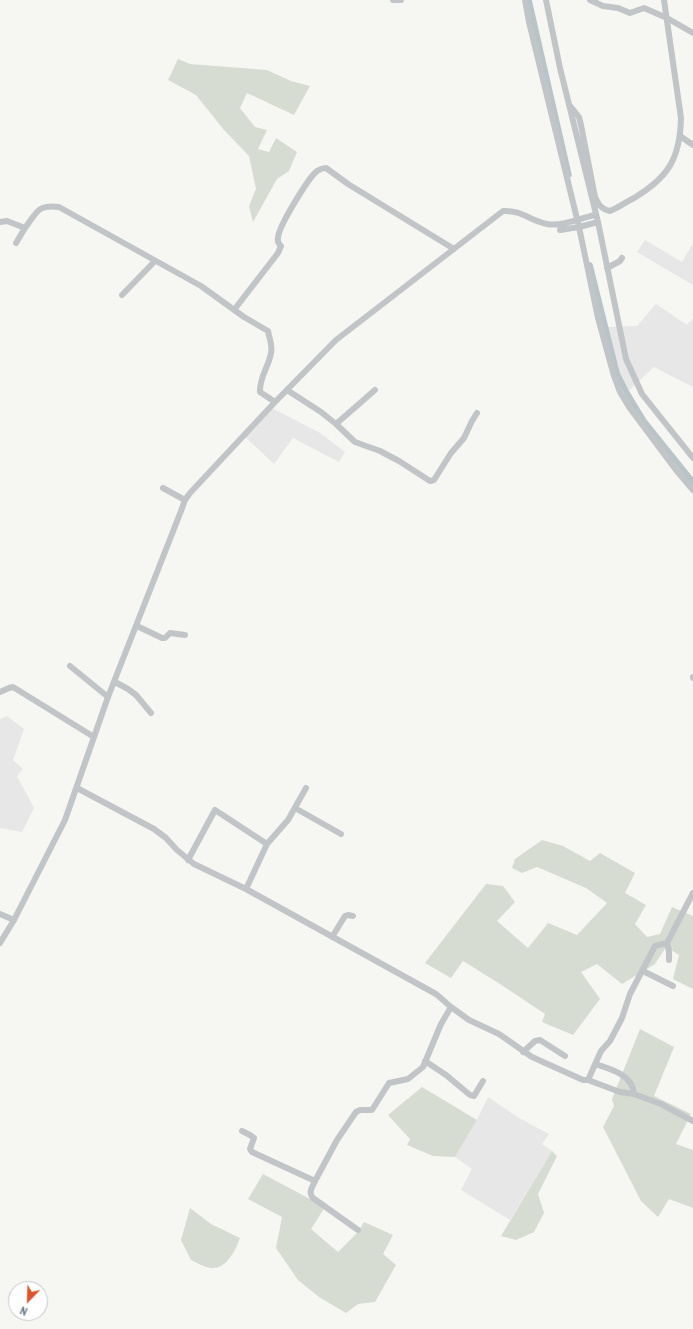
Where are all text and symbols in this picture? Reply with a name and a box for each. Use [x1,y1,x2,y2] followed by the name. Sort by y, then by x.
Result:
[8,1281,48,1321] north arrow
[18,1303,29,1319] text: N

